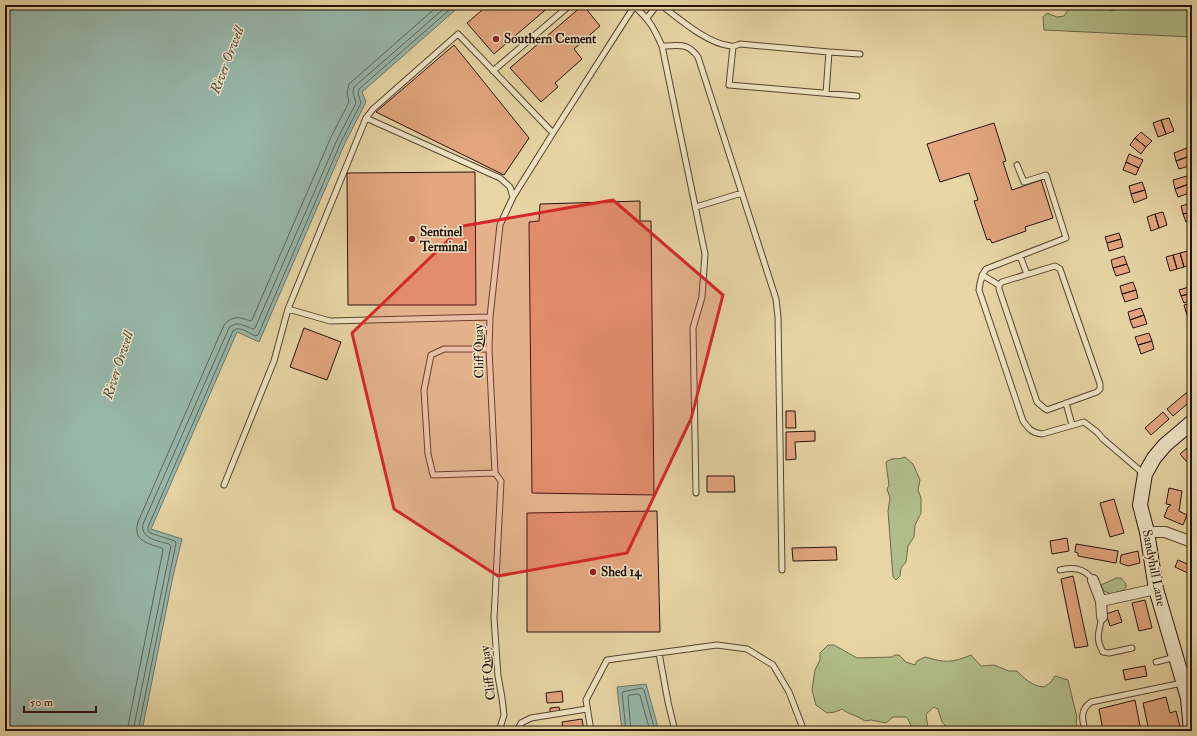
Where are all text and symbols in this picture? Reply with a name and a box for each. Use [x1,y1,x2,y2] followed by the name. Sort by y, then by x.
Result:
[206,23,248,97] water label: River Orwell
[504,31,597,47] place label: Southern Cement
[491,34,501,44] marker: Southern Cement
[419,224,468,255] place label: Sentinel Terminal
[407,234,417,244] marker: Sentinel Terminal
[471,323,488,379] street label: Cliff Quay
[99,327,137,402] water label: River Orwell
[1138,528,1169,608] street label: Sandyhill Lane
[601,564,642,580] place label: Shed 14
[588,567,598,577] marker: Shed 14
[477,644,500,701] street label: Cliff Quay
[24,688,96,714] scale bar
[30,695,54,710] text: 50 m

